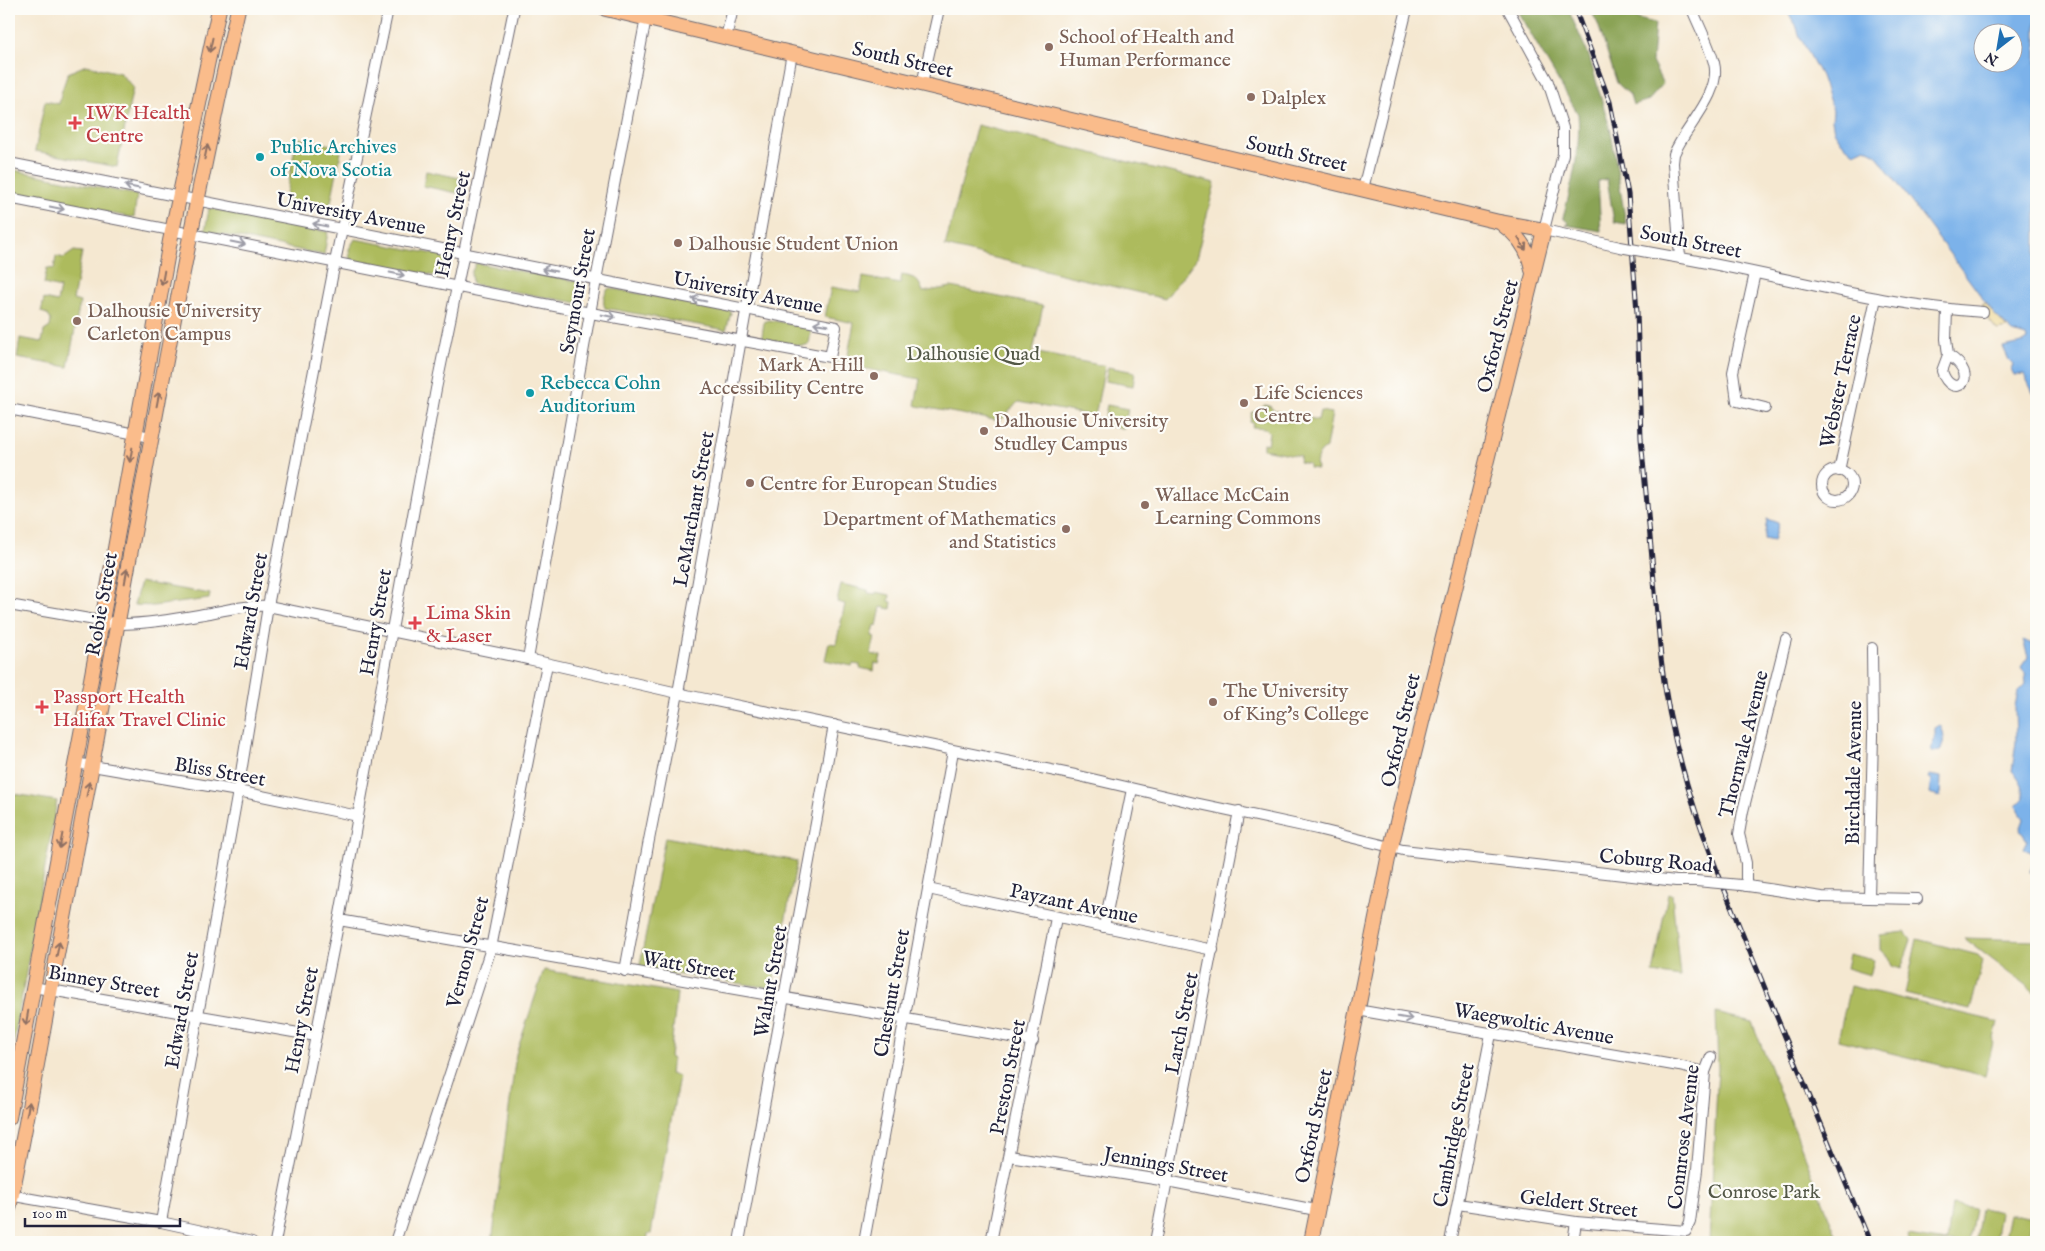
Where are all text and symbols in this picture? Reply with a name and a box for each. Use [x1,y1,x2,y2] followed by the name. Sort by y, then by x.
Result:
[1972,22,2022,72] north arrow
[1059,25,1234,73] place label: School of Health and Human Performance
[206,37,215,53] one-way arrow
[850,37,956,84] street label: South Street
[1043,41,1055,53] marker: School of Health and Human Performance
[1982,47,2003,70] text: N
[1261,86,1326,111] place label: Dalplex
[1245,91,1257,103] marker: Dalplex
[86,101,191,149] place label: IWK Health Centre
[68,116,82,130] marker: IWK Health Centre
[1244,131,1350,178] street label: South Street
[270,135,397,183] place label: Public Archives of Nova Scotia
[202,145,211,161] one-way arrow
[254,151,266,163] marker: Public Archives of Nova Scotia
[430,169,477,280] street label: Henry Street
[124,182,140,191] one-way arrow
[274,188,428,241] street label: University Avenue
[48,203,64,213] one-way arrow
[313,220,329,229] one-way arrow
[1638,220,1744,265] street label: South Street
[555,226,602,356] street label: Seymour Street
[688,232,899,257] place label: Dalhousie Student Union
[672,237,684,249] marker: Dalhousie Student Union
[1518,237,1528,251] one-way arrow
[229,238,245,248] one-way arrow
[541,265,557,275] one-way arrow
[671,267,825,320] street label: University Avenue
[158,270,168,286] one-way arrow
[389,270,405,280] one-way arrow
[1472,277,1525,396] street label: Oxford Street
[691,295,707,304] one-way arrow
[87,299,261,347] place label: Dalhousie University Carleton Campus
[600,312,616,321] one-way arrow
[1815,312,1868,450] street label: Webster Terrace
[71,315,83,327] marker: Dalhousie University Carleton Campus
[814,319,830,328] one-way arrow
[906,342,1040,367] park label: Dalhousie Quad
[699,353,865,401] place label: Mark A. Hill Accessibility Centre
[868,370,880,382] marker: Mark A. Hill Accessibility Centre
[539,371,661,419] place label: Rebecca Cohn Auditorium
[1254,381,1363,429] place label: Life Sciences Centre
[524,387,536,399] marker: Rebecca Cohn Auditorium
[154,391,164,407] one-way arrow
[1238,397,1250,409] marker: Life Sciences Centre
[994,409,1168,457] place label: Dalhousie University Studley Campus
[978,425,990,437] marker: Dalhousie University Studley Campus
[668,429,720,589] street label: LeMarchant Street
[125,447,135,463] one-way arrow
[760,472,997,497] place label: Centre for European Studies
[744,477,756,489] marker: Centre for European Studies
[1155,483,1321,531] place label: Wallace McCain Learning Commons
[1139,499,1151,511] marker: Wallace McCain Learning Commons
[822,507,1056,555] place label: Department of Mathematics and Statistics
[1060,523,1072,535] marker: Department of Mathematics and Statistics
[81,550,124,658] street label: Robie Street
[229,551,274,672] street label: Edward Street
[355,567,398,678] street label: Henry Street
[122,568,132,584] one-way arrow
[426,601,511,649] place label: Lima Skin & Laser
[408,616,422,630] marker: Lima Skin & Laser
[1714,668,1775,821] street label: Thornvale Avenue
[1376,671,1427,790] street label: Oxford Street
[1223,679,1369,727] place label: The University of King's College
[53,685,226,733] place label: Passport Health Halifax Travel Clinic
[1207,696,1219,708] marker: The University of King's College
[35,700,49,714] marker: Passport Health Halifax Travel Clinic
[1841,701,1868,845] street label: Birchdale Avenue
[172,752,267,793] street label: Bliss Street
[83,782,93,798] one-way arrow
[55,832,65,848] one-way arrow
[1598,844,1714,879] street label: Coburg Road
[1007,879,1140,930] street label: Payzant Avenue
[441,894,495,1012] street label: Vernon Street
[749,923,794,1039] street label: Walnut Street
[869,927,916,1059] street label: Chestnut Street
[53,941,63,957] one-way arrow
[640,946,737,987] street label: Watt Street
[160,950,205,1071] street label: Edward Street
[46,960,162,1005] street label: Binney Street
[280,965,325,1076] street label: Henry Street
[1160,970,1205,1076] street label: Larch Street
[1452,998,1616,1051] street label: Waegwoltic Avenue
[22,1009,32,1025] one-way arrow
[1397,1014,1413,1024] one-way arrow
[985,1017,1032,1137] street label: Preston Street
[1428,1061,1481,1209] street label: Cambridge Street
[1663,1063,1706,1211] street label: Connrose Avenue
[1290,1067,1339,1186] street label: Oxford Street
[23,1101,33,1117] one-way arrow
[1100,1142,1230,1189] street label: Jennings Street
[1708,1180,1820,1205] park label: Conrose Park
[1518,1185,1639,1224] street label: Geldert Street
[25,1196,180,1228] scale bar
[32,1204,68,1223] text: 100 m

